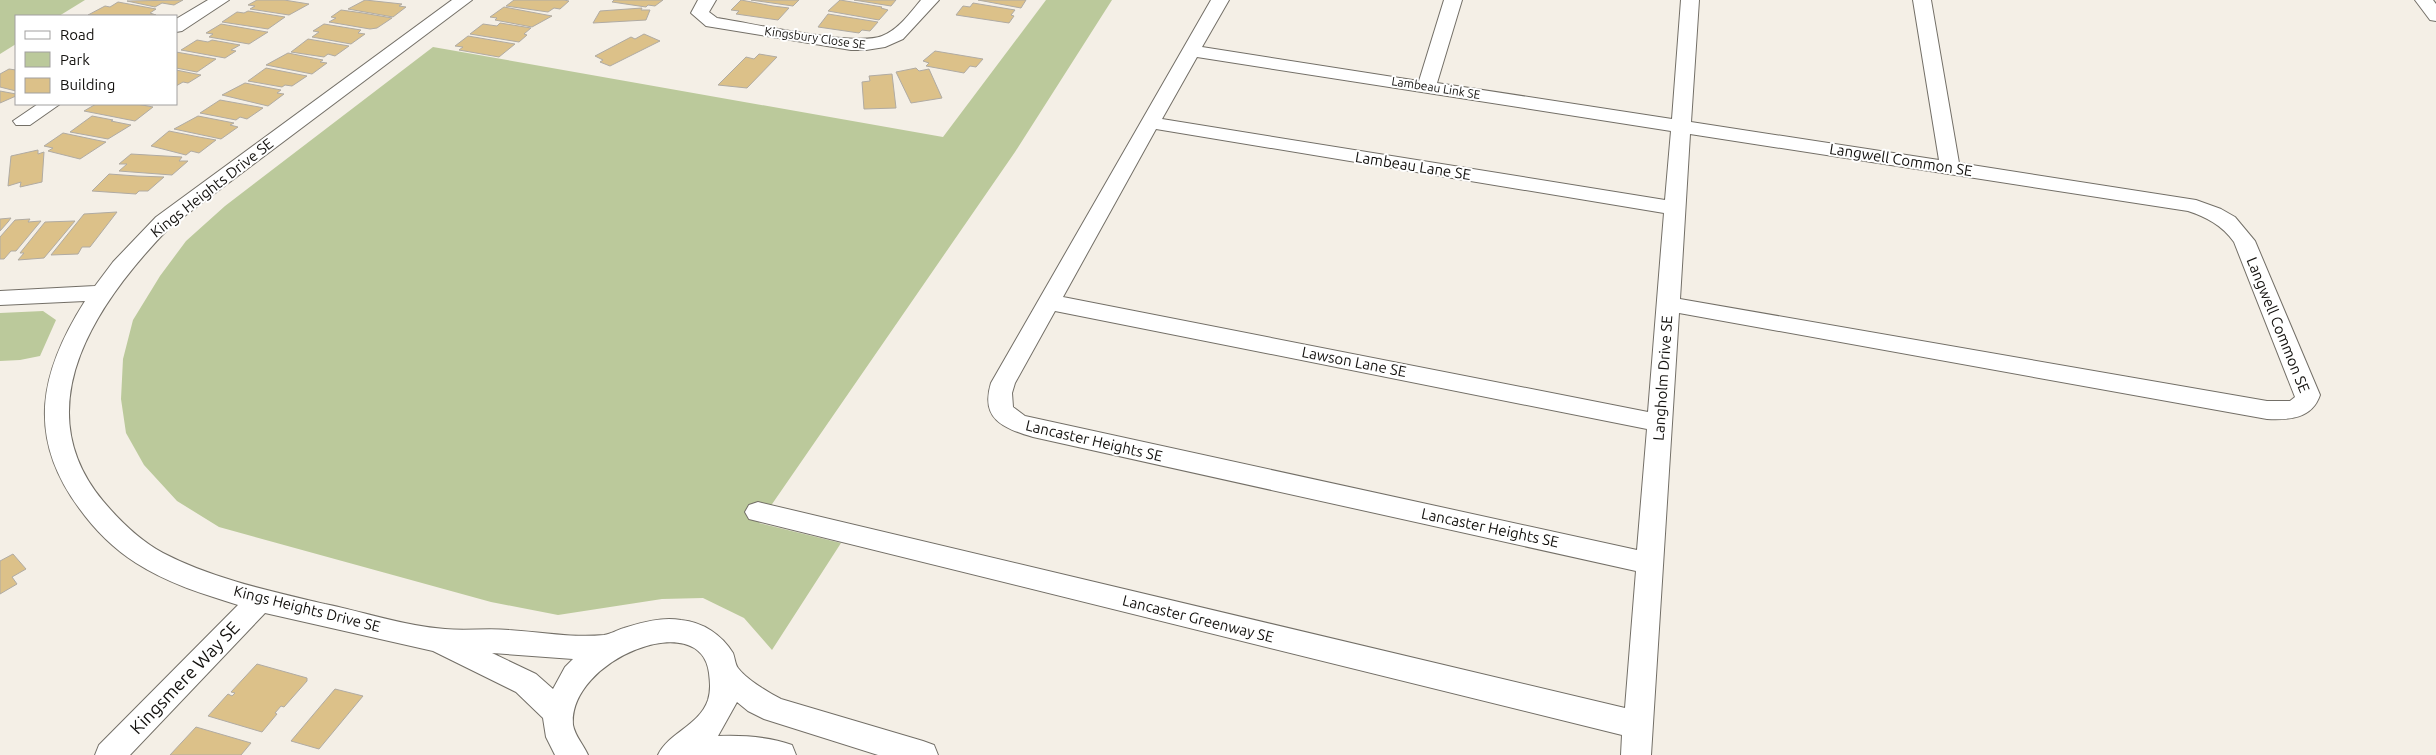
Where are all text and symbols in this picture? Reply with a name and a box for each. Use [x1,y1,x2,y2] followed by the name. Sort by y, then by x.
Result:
[15,15,178,105] legend
[764,24,867,51] street label: Kingsbury Close SE
[60,26,95,43] text: Road
[60,51,90,68] text: Park
[1391,74,1482,101] street label: Lambeau Link SE
[60,76,115,93] text: Building
[147,134,276,241] street label: Kings Heights Drive SE
[1828,140,1974,179] street label: Langwell Common SE
[1354,148,1472,183] street label: Lambeau Lane SE
[2243,255,2313,395] street label: Langwell Common SE
[1650,315,1675,441] street label: Langholm Drive SE
[1300,343,1408,380] street label: Lawson Lane SE
[1024,416,1164,465] street label: Lancaster Heights SE
[1420,505,1560,550] street label: Lancaster Heights SE
[232,582,382,635] street label: Kings Heights Drive SE
[1121,591,1276,646] street label: Lancaster Greenway SE
[126,617,243,738] street label: Kingsmere Way SE

